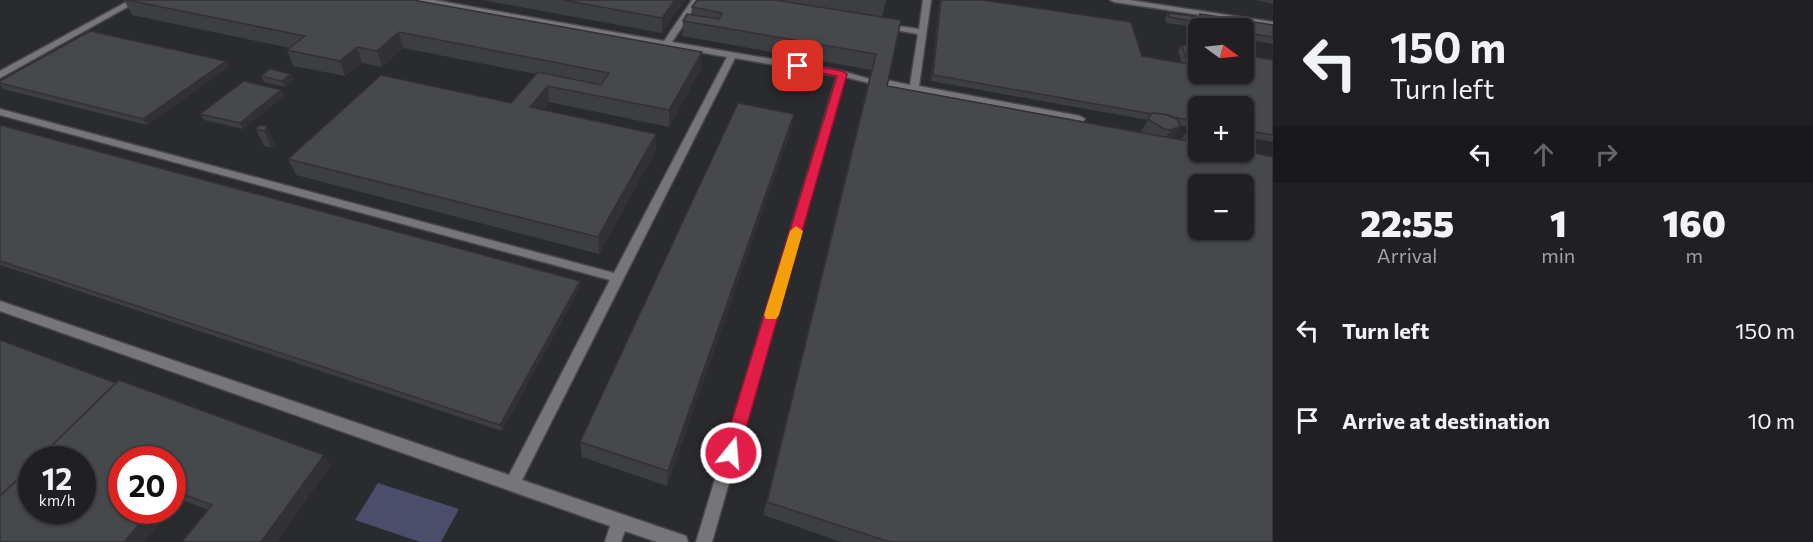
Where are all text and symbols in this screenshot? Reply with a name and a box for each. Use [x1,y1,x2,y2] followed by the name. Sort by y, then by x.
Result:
[1188,18,1254,84] north arrow
[1188,18,1254,240] map controls
[1390,20,1506,72] text: 150 m
[1291,24,1369,102] icon: left
[772,40,823,91] pin
[781,49,814,82] icon: arrive
[1390,72,1494,105] text: Turn left
[1188,96,1254,162] button: +
[1464,138,1497,171] icon: left
[1527,138,1560,171] icon: ahead
[1590,138,1623,171] icon: right
[1188,174,1254,240] button: −
[1360,200,1454,244] text: 22:55
[1550,200,1567,244] text: 1
[1662,200,1726,244] text: 160
[1377,243,1437,267] text: Arrival
[1541,243,1575,267] text: min
[1685,243,1703,267] text: m
[1291,314,1324,347] icon: left
[1342,317,1429,344] text: Turn left
[1735,317,1795,344] text: 150 m
[1291,404,1324,437] icon: arrive
[1342,407,1550,434] text: Arrive at destination
[1748,407,1795,434] text: 10 m
[699,421,763,485] position arrow
[108,446,186,524] speed limit sign: 20
[42,459,72,496] text: 12
[39,491,75,509] text: km/h

